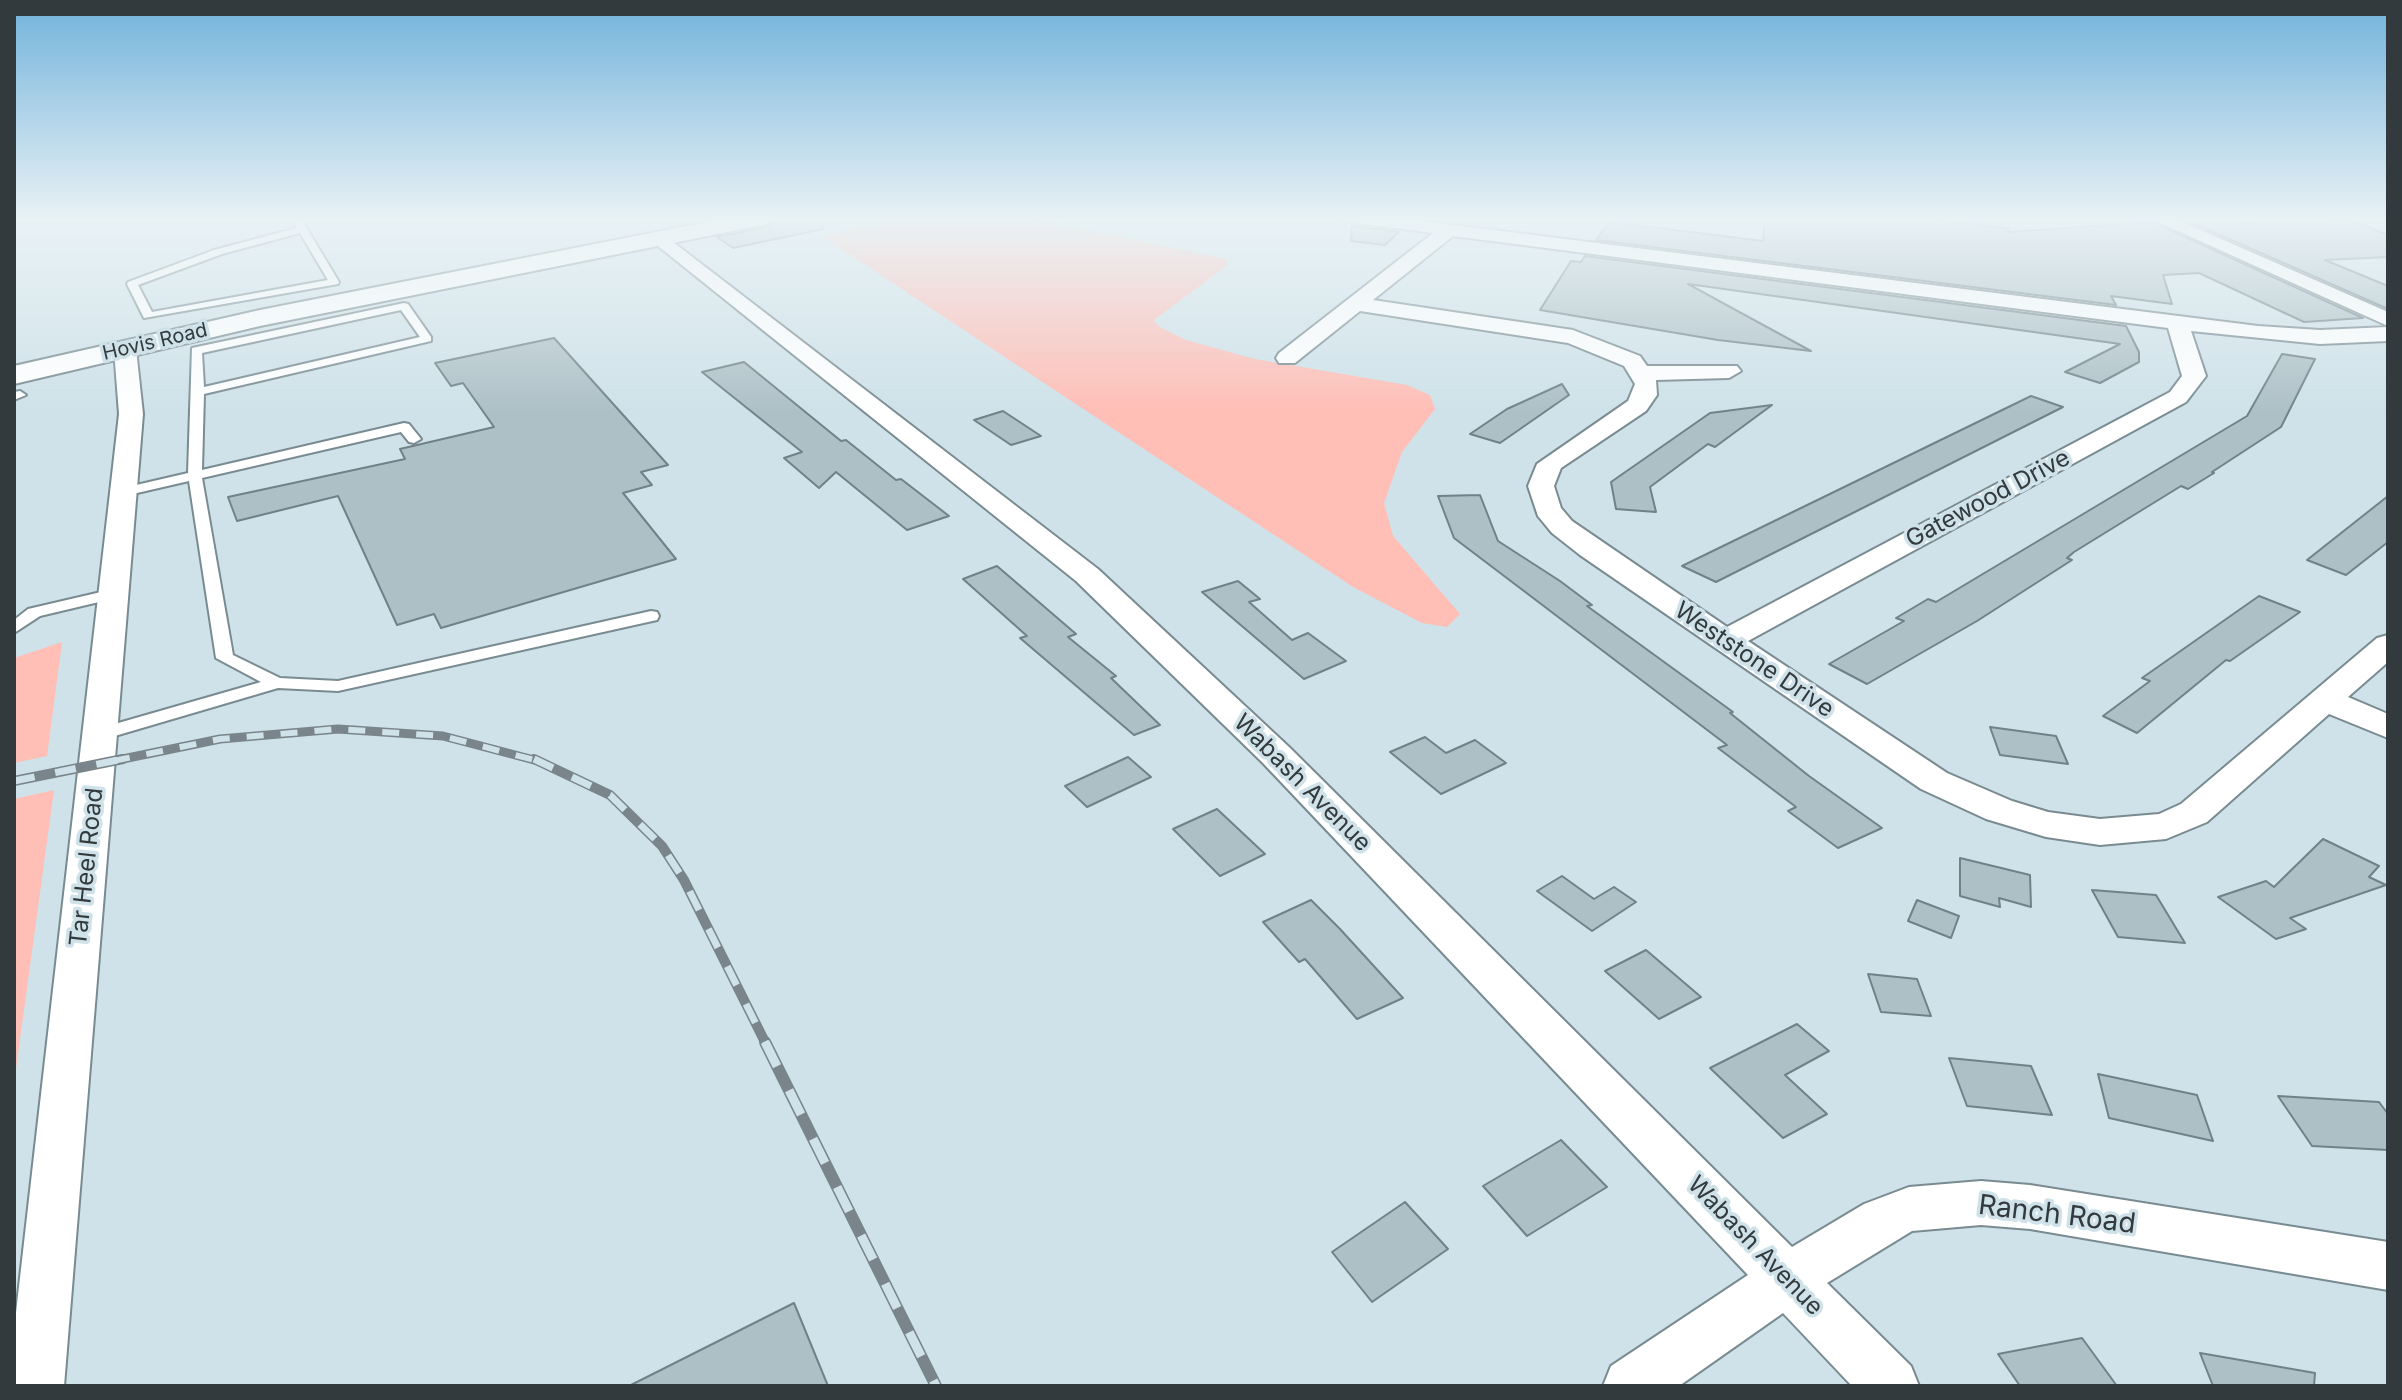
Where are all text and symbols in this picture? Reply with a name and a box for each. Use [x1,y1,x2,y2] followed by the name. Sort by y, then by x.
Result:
[100,318,210,366] street label: Hovis Road
[1901,444,2075,554] street label: Gatewood Drive
[1669,596,1839,724] street label: Weststone Drive
[1227,708,1377,858] street label: Wabash Avenue
[64,786,110,948] street label: Tar Heel Road
[1681,1170,1829,1322] street label: Wabash Avenue
[1976,1189,2138,1241] street label: Ranch Road

